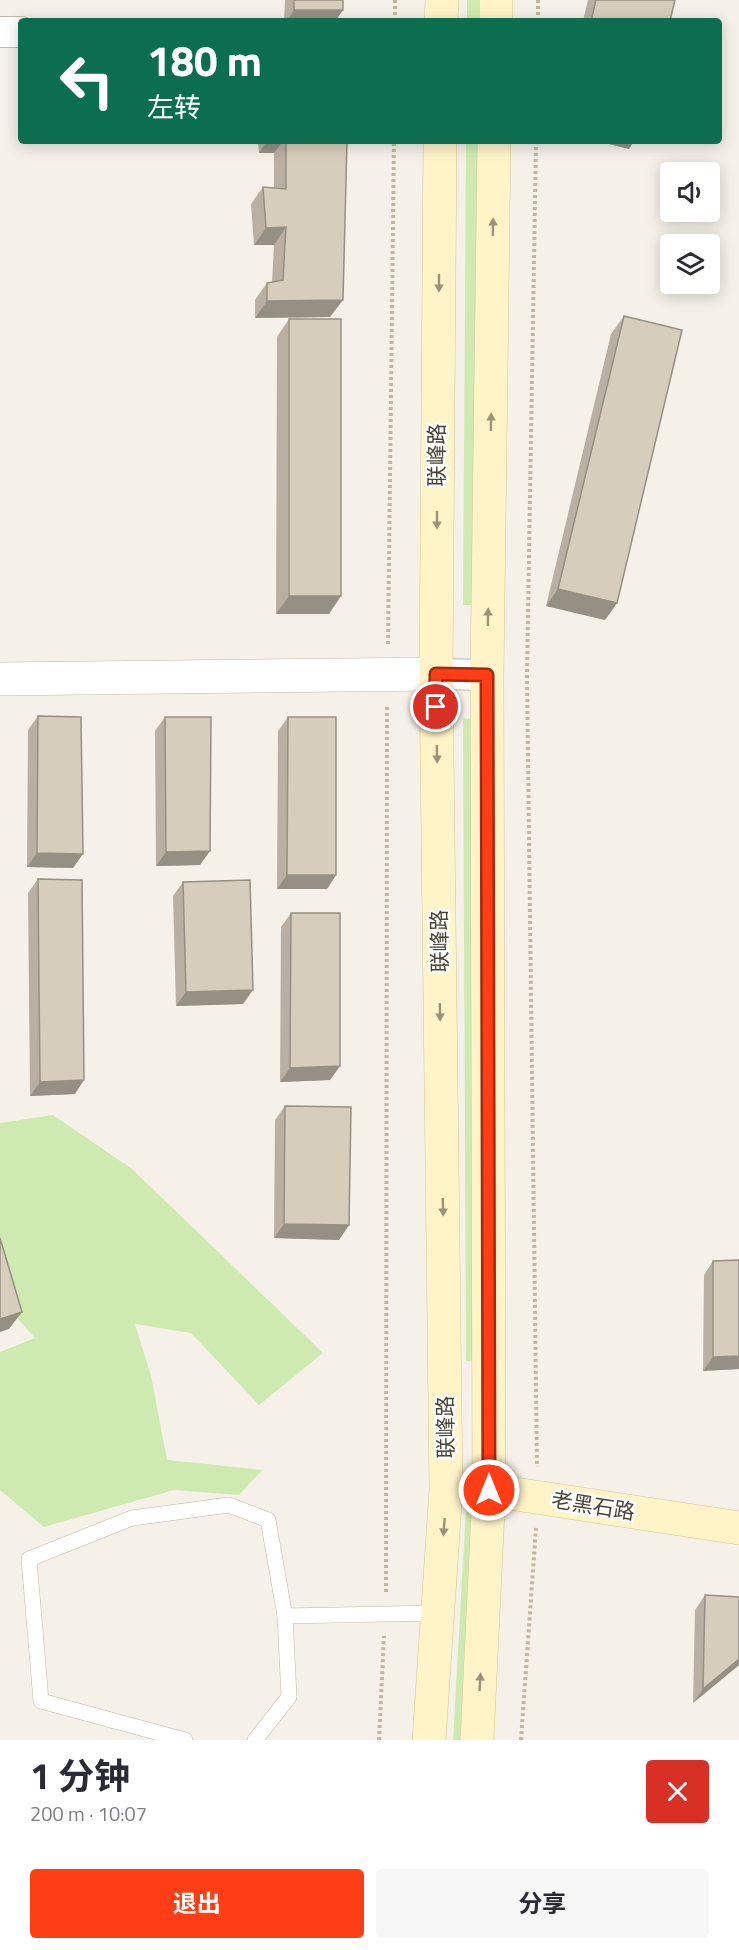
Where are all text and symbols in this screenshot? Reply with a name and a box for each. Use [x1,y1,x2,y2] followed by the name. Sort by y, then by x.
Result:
[147,28,262,92] text: 180 m
[48,42,126,120] icon: left
[147,86,201,127] text: 左转
[660,162,720,294] map controls
[660,162,720,222] button: sound
[488,217,498,236] one-way arrow
[660,234,720,294] button: layers
[434,274,444,293] one-way arrow
[486,412,496,431] one-way arrow
[420,424,452,487] street label: 联峰路
[432,511,442,530] one-way arrow
[483,607,493,626] one-way arrow
[410,681,461,732] pin
[419,690,452,723] icon: arrive
[432,744,442,763] one-way arrow
[422,909,456,973] street label: 联峰路
[436,1002,445,1021] one-way arrow
[438,1197,448,1216] one-way arrow
[428,1395,462,1459] street label: 联峰路
[457,1458,521,1522] position arrow
[549,1483,637,1527] street label: 老黑石路
[439,1518,448,1537] one-way arrow
[475,1672,484,1691] one-way arrow
[30,1748,130,1803] text: 1 分钟
[646,1760,709,1823] button: close
[30,1798,147,1829] text: 200 m · 10:07
[30,1869,364,1938] button: 退出
[376,1869,709,1938] button: 分享

